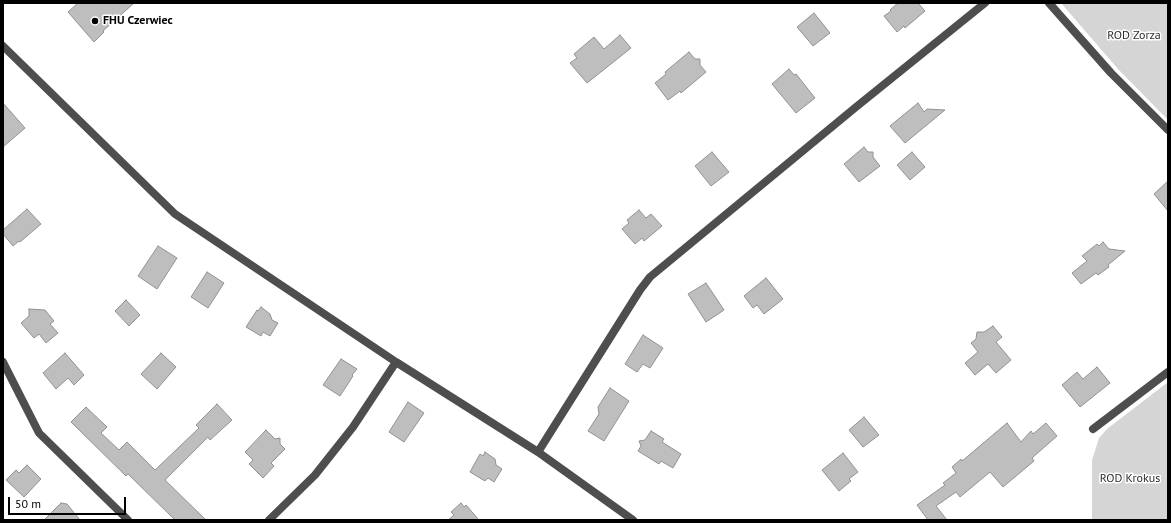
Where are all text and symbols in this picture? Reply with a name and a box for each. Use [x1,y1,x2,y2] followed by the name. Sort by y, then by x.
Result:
[103,14,173,28] place label: FHU Czerwiec
[90,16,100,26] marker: FHU Czerwiec
[1107,29,1161,43] park label: ROD Zorza
[1100,472,1160,486] park label: ROD Krokus
[10,489,128,515] scale bar
[15,496,41,511] text: 50 m

